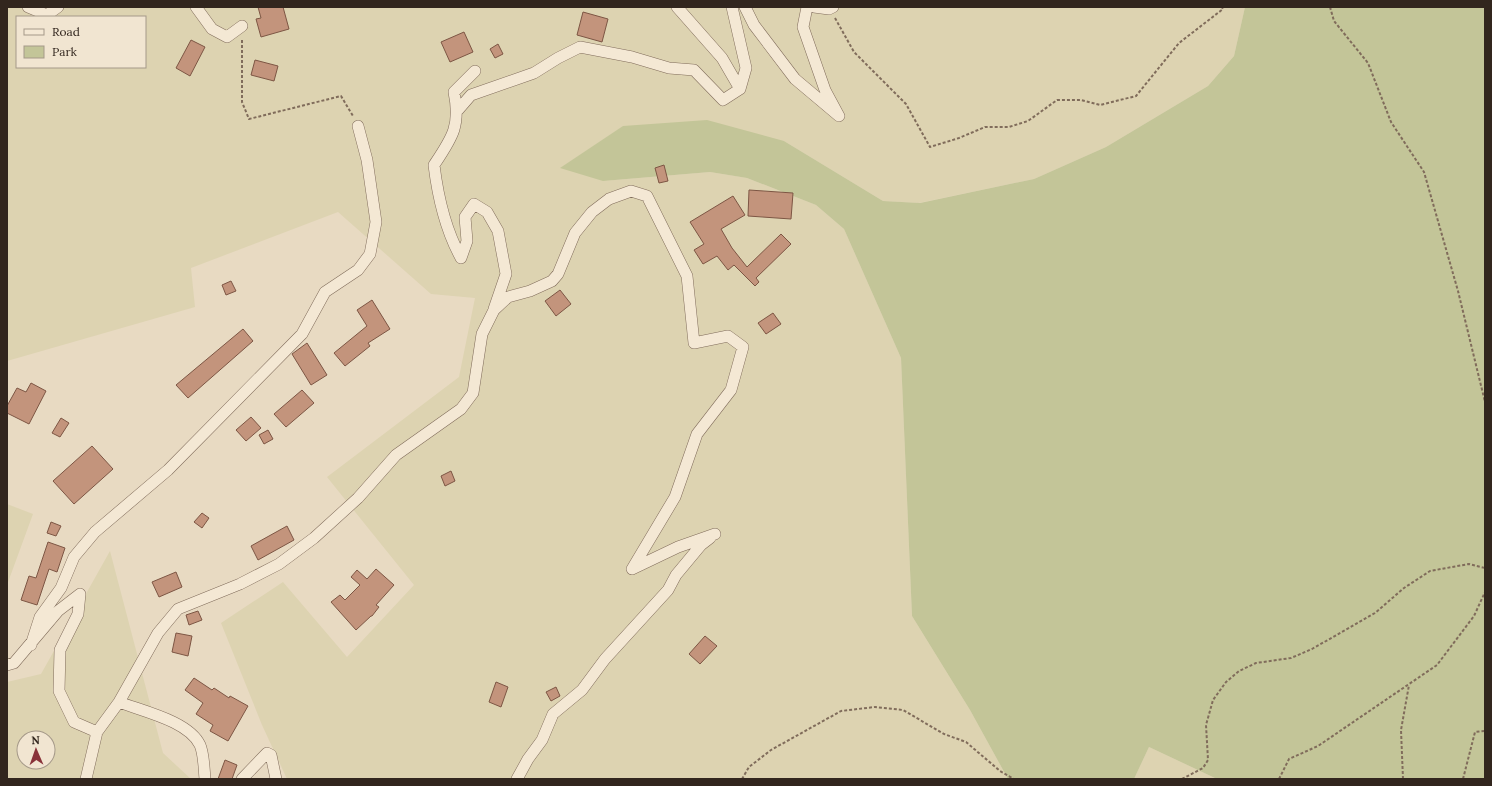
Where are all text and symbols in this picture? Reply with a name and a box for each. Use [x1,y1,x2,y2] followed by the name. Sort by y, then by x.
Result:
[16,16,146,68] legend
[52,24,80,39] text: Road
[52,44,78,59] text: Park
[16,730,56,770] north arrow
[31,733,41,747] text: N

